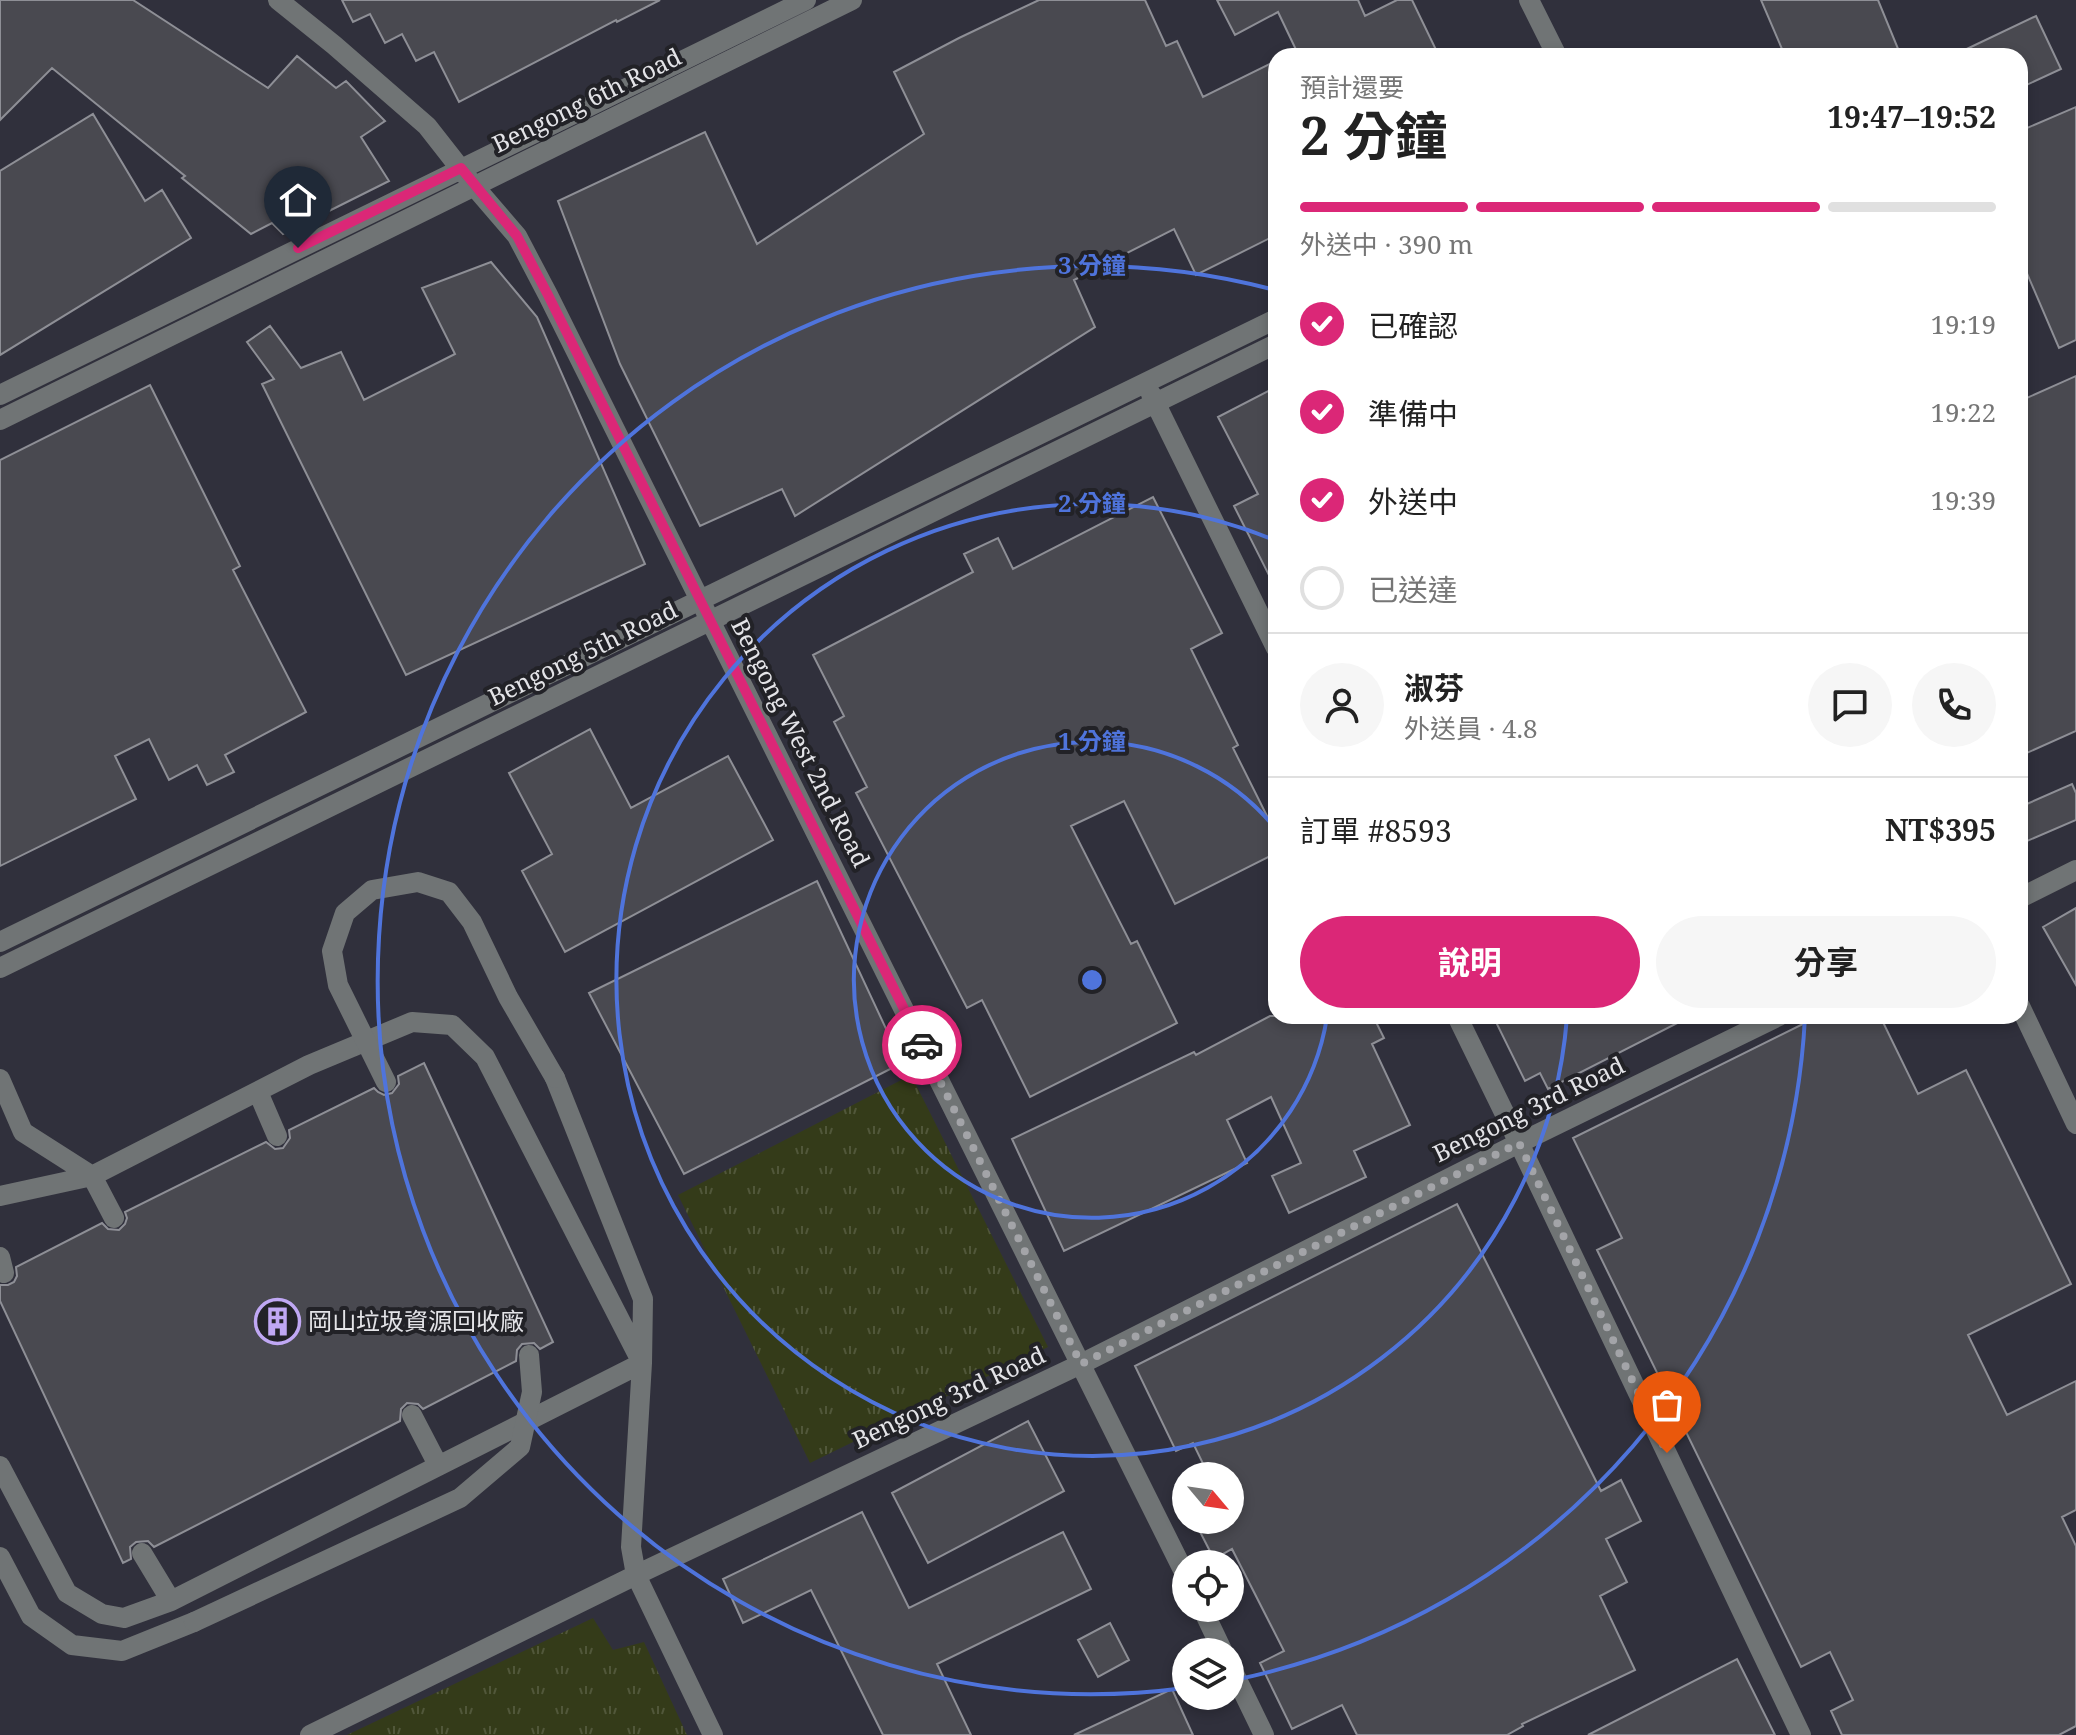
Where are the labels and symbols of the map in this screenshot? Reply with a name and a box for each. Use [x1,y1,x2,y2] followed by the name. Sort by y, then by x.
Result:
[486,39,687,160] street label: Bengong 6th Road
[264,166,332,248] pin
[1058,248,1126,281] text: 3 分鐘
[1058,486,1126,519] text: 2 分鐘
[482,592,683,713] street label: Bengong 5th Road
[724,612,879,873] street label: Bengong West 2nd Road
[1058,724,1126,757] text: 1 分鐘
[1078,966,1106,994] centre of rings
[882,1005,962,1085] courier
[1427,1048,1630,1169] street label: Bengong 3rd Road
[253,1298,301,1346] building icon: 岡山垃圾資源回收廠
[308,1304,524,1337] place label: 岡山垃圾資源回收廠
[847,1337,1050,1456] street label: Bengong 3rd Road
[1633,1371,1701,1453] pin
[1172,1462,1244,1534] north arrow

